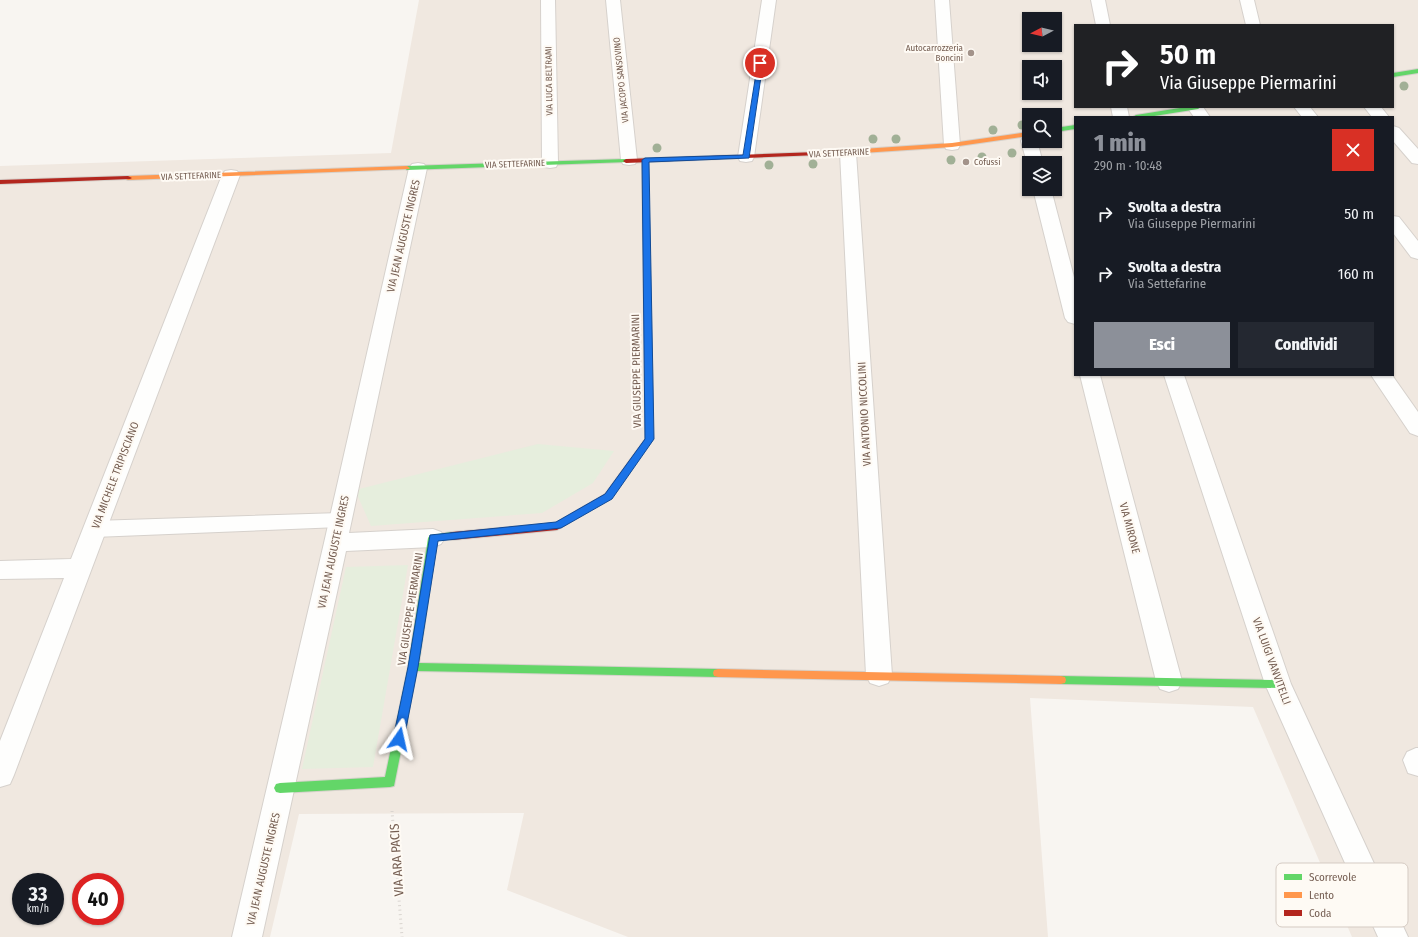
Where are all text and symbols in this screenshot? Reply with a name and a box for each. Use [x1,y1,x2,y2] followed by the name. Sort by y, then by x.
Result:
[1022,12,1062,52] north arrow
[1022,12,1062,196] map controls
[611,36,630,123] street label: VIA JACOPO SANSOVINO
[1160,38,1216,71] text: 50 m
[1094,40,1146,92] icon: right
[906,43,964,63] place label: Autocarrozzeria Boncini
[543,46,555,116] street label: VIA LUCA BELTRAMI
[743,46,777,80] pin
[966,48,976,58] marker: Autocarrozzeria Boncini
[749,52,771,74] icon: arrive
[1022,60,1062,100] button: sound
[1160,72,1337,94] text: Via Giuseppe Piermarini
[1022,108,1062,148] button: search
[1094,129,1146,157] text: 1 min
[1332,129,1374,171] button: close
[809,146,869,160] street label: VIA SETTEFARINE
[1022,156,1062,196] button: layers
[961,157,971,167] marker: Cofussi
[974,157,1000,167] place label: Cofussi
[485,158,545,170] street label: VIA SETTEFARINE
[1094,158,1162,173] text: 290 m · 10:48
[161,170,221,182] street label: VIA SETTEFARINE
[384,178,423,294] street label: VIA JEAN AUGUSTE INGRES
[1128,198,1221,216] text: Svolta a destra
[1094,203,1116,225] icon: right
[1344,205,1374,223] text: 50 m
[1128,216,1255,231] text: Via Giuseppe Piermarini
[1128,258,1221,276] text: Svolta a destra
[1094,263,1116,285] icon: right
[1338,265,1374,283] text: 160 m
[1128,276,1206,291] text: Via Settefarine
[629,314,644,428] street label: VIA GIUSEPPE PIERMARINI
[1094,322,1230,368] button: Esci
[1238,322,1374,368] button: Condividi
[855,361,874,466] street label: VIA ANTONIO NICCOLINI
[89,420,142,530] street label: VIA MICHELE TRIPISCIANO
[315,494,352,610] street label: VIA JEAN AUGUSTE INGRES
[1116,501,1143,555] street label: VIA MIRONE
[395,552,426,666] street label: VIA GIUSEPPE PIERMARINI
[1250,616,1293,707] street label: VIA LUIGI VANVITELLI
[378,718,420,760] position arrow
[244,811,283,927] street label: VIA JEAN AUGUSTE INGRES
[386,823,407,897] street label: VIA ARA PACIS
[1276,863,1408,927] legend
[1309,871,1356,884] text: Scorrevole
[72,873,124,925] speed limit sign: 40
[29,882,47,906] text: 33
[1309,889,1334,902] text: Lento
[27,903,49,915] text: km/h
[1309,907,1331,920] text: Coda

